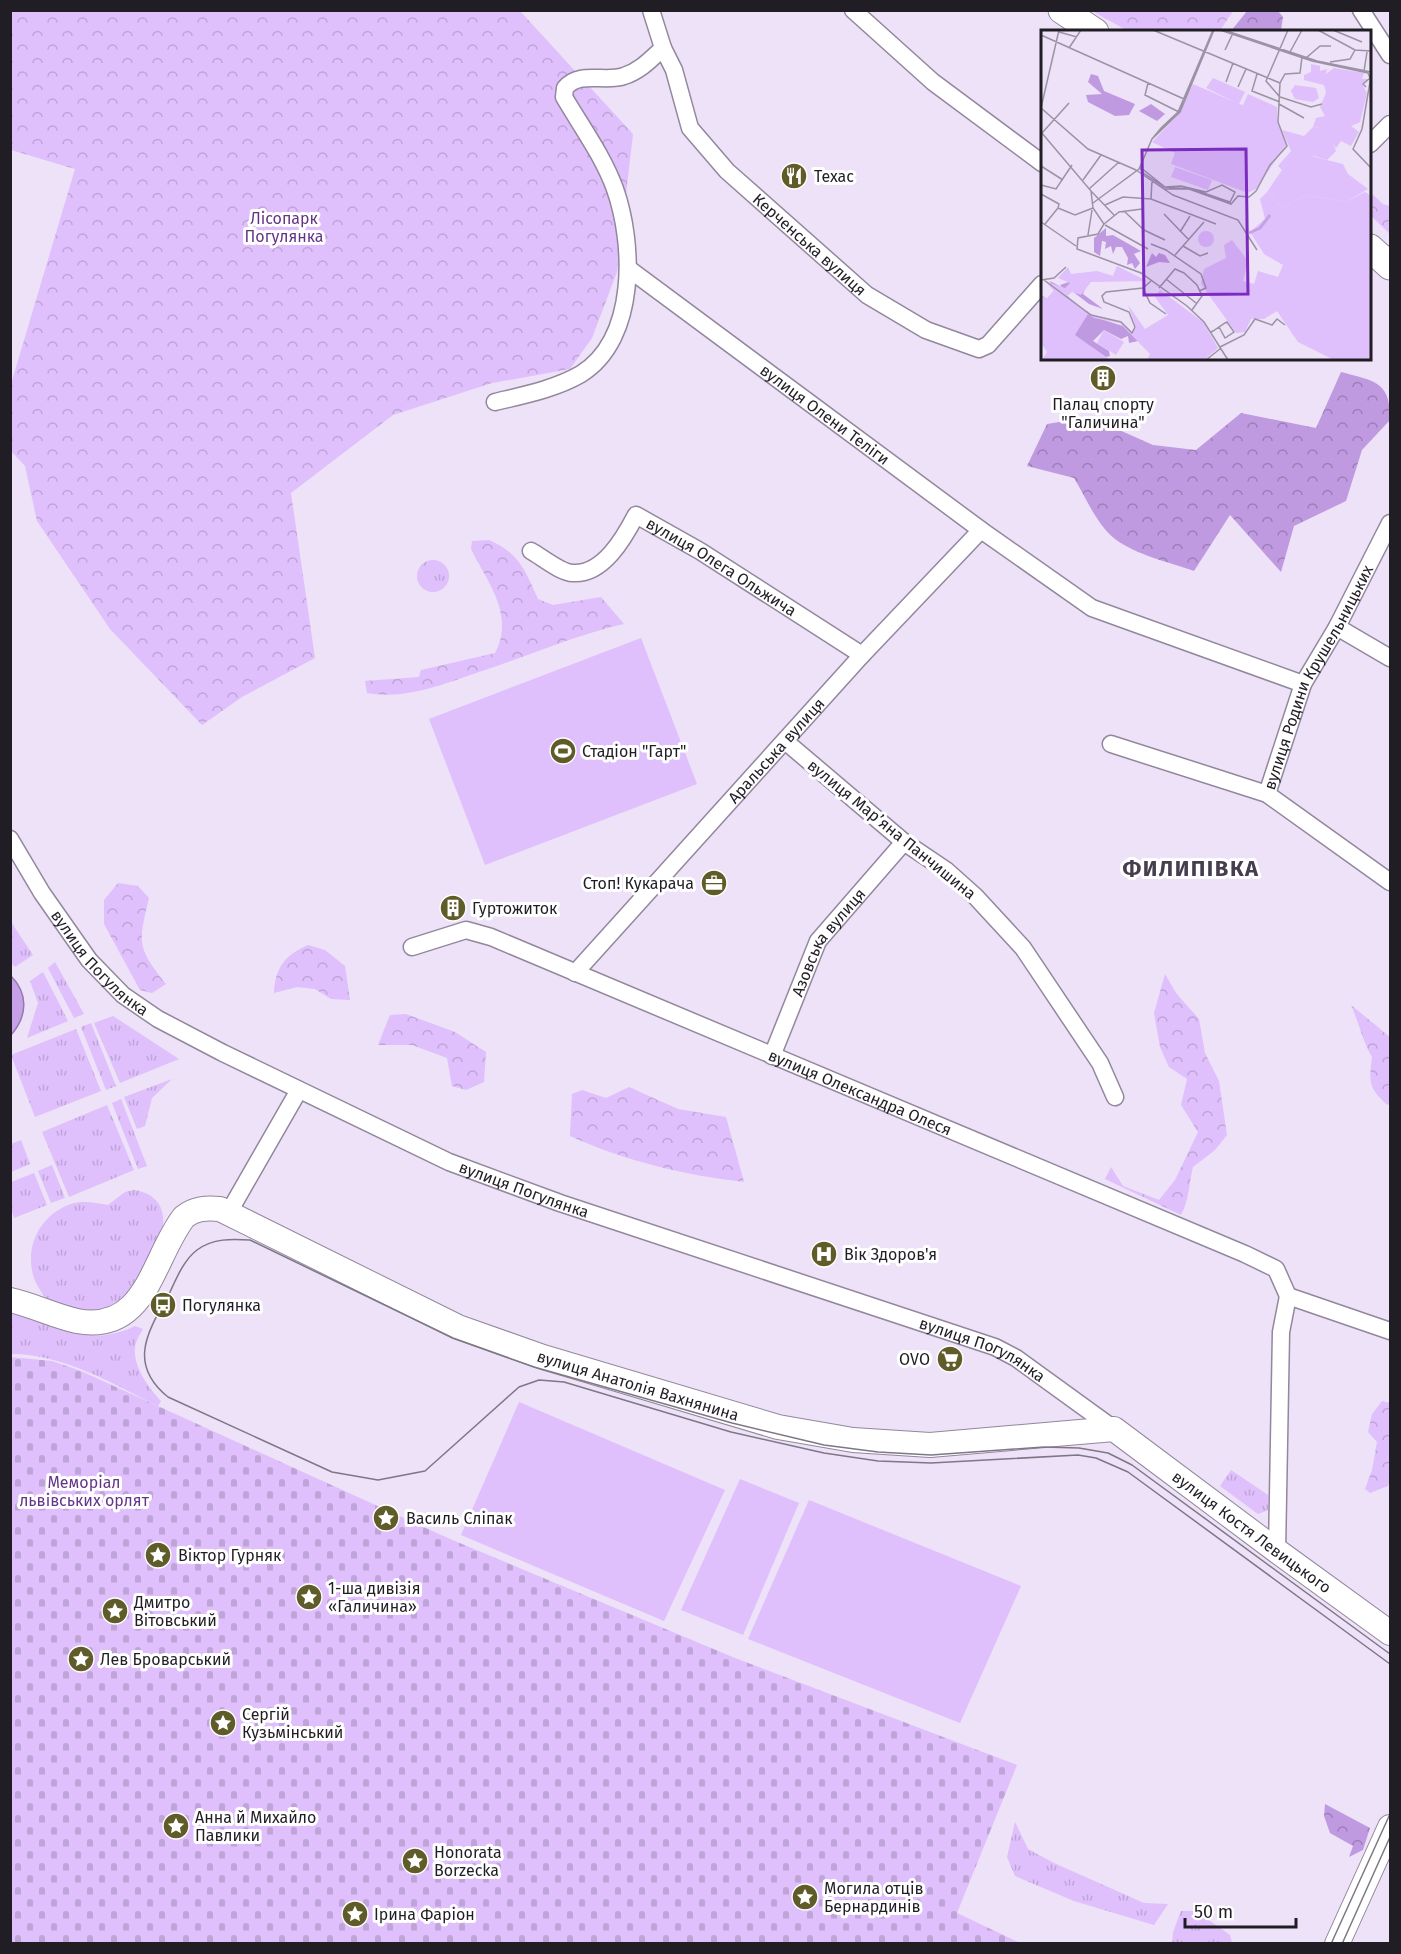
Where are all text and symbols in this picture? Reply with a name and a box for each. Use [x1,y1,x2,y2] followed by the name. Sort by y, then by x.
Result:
[1041,30,1371,360] inset map
[779,161,809,191] restaurant icon: Техас
[814,167,854,186] place label: Техас
[749,190,870,300] street label: Керченська вулиця
[245,209,324,246] park label: Лісопарк Погулянка
[756,361,893,469] street label: вулиця Олени Теліги
[1088,363,1118,393] building icon: Палац спорту "Галичина"
[1052,395,1154,432] place label: Палац спорту "Галичина"
[643,514,800,620] street label: вулиця Олега Ольжича
[1260,561,1377,792] street label: вулиця Родини Крушельницьких
[724,694,829,807] street label: Аральська вулиця
[548,736,578,766] sports icon: Стадіон "Гарт"
[582,742,686,761] place label: Стадіон "Гарт"
[804,756,980,903] street label: вулиця Марʼяна Панчишина
[1122,855,1260,882] district label: ФИЛИПІВКА
[699,868,729,898] office icon: Стоп! Кукарача
[583,874,694,893] place label: Стоп! Кукарача
[788,884,870,999] street label: Азовська вулиця
[438,893,468,923] building icon: Гуртожиток
[472,899,558,918] place label: Гуртожиток
[47,906,152,1020] street label: вулиця Погулянка
[765,1046,955,1140] street label: вулиця Олександра Олеся
[456,1158,591,1222] street label: вулиця Погулянка
[809,1239,839,1269] hospital icon: Вік Здоров'я
[844,1245,937,1264] place label: Вік Здоров'я
[148,1290,178,1320] bus stop icon: Погулянка
[182,1296,261,1315] place label: Погулянка
[917,1314,1049,1386] street label: вулиця Погулянка
[935,1344,965,1374] supermarket icon: OVO
[534,1347,741,1425] street label: вулиця Анатолія Вахнянина
[899,1350,930,1369] place label: OVO
[1168,1467,1335,1597] street label: вулиця Костя Левицького
[19,1473,150,1510] park label: Меморіал львівських орлят
[371,1503,401,1533] place icon: Василь Сліпак
[406,1509,513,1528] place label: Василь Сліпак
[143,1540,173,1570] place icon: Віктор Гурняк
[178,1546,282,1565] place label: Віктор Гурняк
[328,1579,420,1616] place label: 1-ша дивізія «Галичина»
[294,1582,324,1612] place icon: 1-ша дивізія «Галичина»
[133,1593,217,1630] place label: Дмитро Вітовський
[100,1596,130,1626] place icon: Дмитро Вітовський
[66,1644,96,1674] place icon: Лев Броварський
[100,1650,231,1669] place label: Лев Броварський
[242,1705,343,1742] place label: Сергій Кузьмінський
[208,1708,238,1738] place icon: Сергій Кузьмінський
[195,1808,316,1845] place label: Анна й Михайло Павлики
[161,1811,191,1841] place icon: Анна й Михайло Павлики
[434,1843,502,1880] place label: Honorata Borzecka
[400,1846,430,1876] place icon: Honorata Borzecka
[824,1879,923,1916] place label: Могила отців Бернардинів
[790,1882,820,1912] place icon: Могила отців Бернардинів
[1185,1891,1296,1929] scale bar
[340,1899,370,1929] place icon: Ірина Фаріон
[1194,1901,1233,1923] text: 50 m
[374,1905,475,1924] place label: Ірина Фаріон

